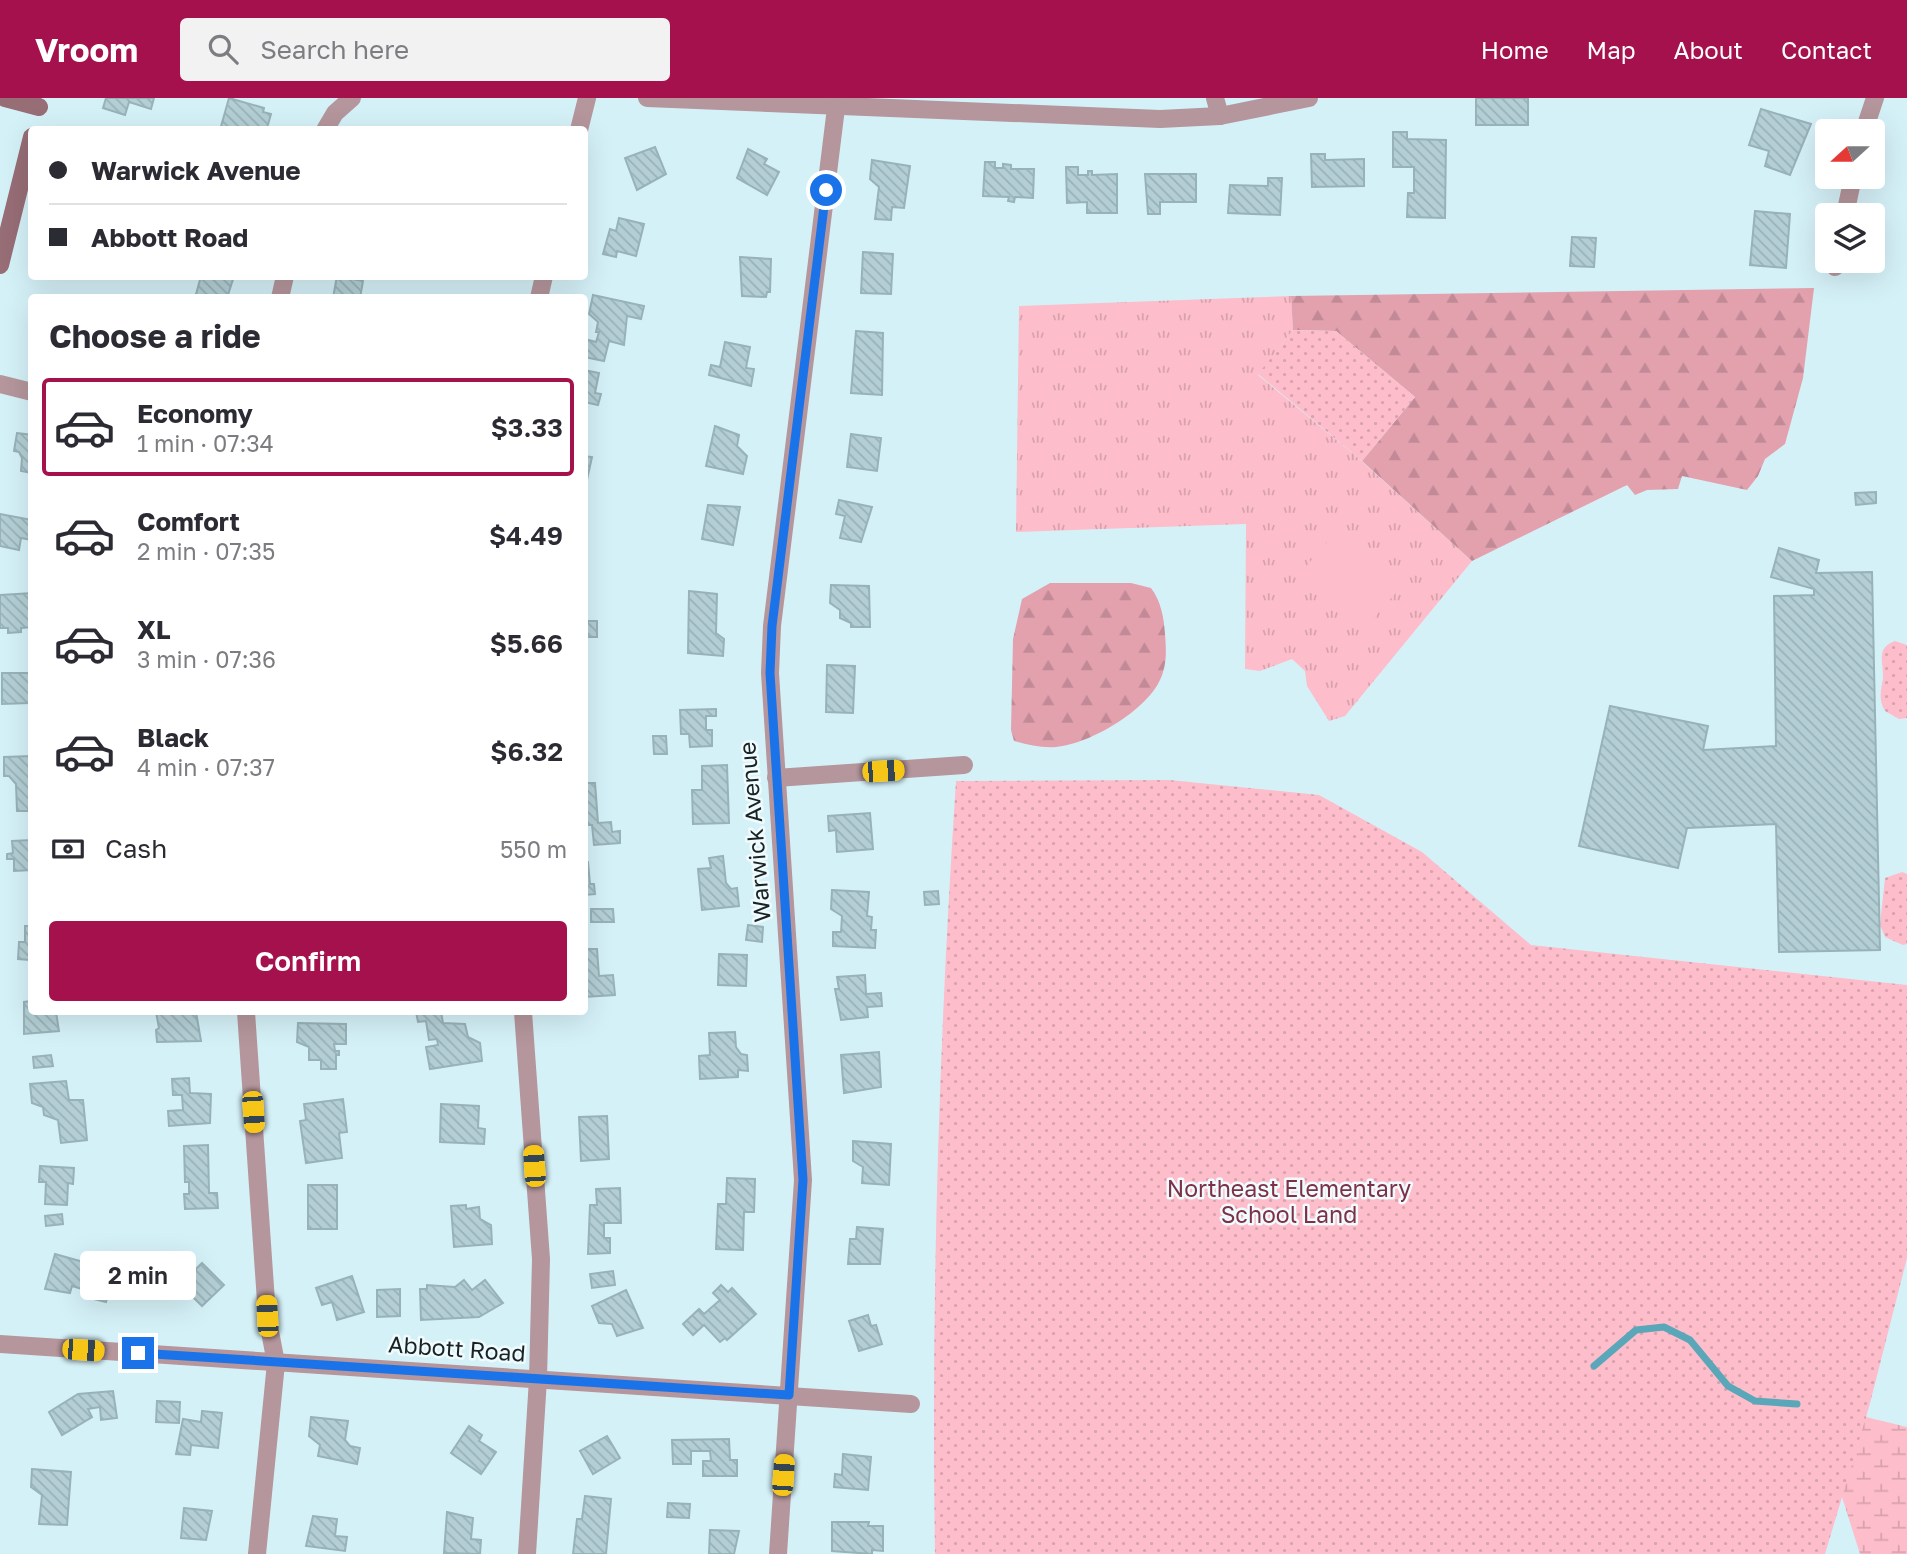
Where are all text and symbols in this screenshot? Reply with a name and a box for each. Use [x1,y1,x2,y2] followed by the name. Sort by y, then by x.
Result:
[180,18,670,81] search box
[35,30,138,69] text: Vroom
[204,30,242,68] icon: search
[260,34,409,65] text: Search here
[1481,35,1549,64] text: Home
[1587,35,1636,64] text: Map
[1674,35,1743,64] text: About
[1781,35,1872,64] text: Contact
[1815,119,1885,189] north arrow
[1815,119,1885,273] map controls
[91,155,301,186] text: Warwick Avenue
[810,174,842,206] route start
[1815,203,1885,273] button: layers
[91,222,248,253] text: Abbott Road
[49,317,261,355] text: Choose a ride
[53,396,116,459] icon: car
[137,398,253,429] text: Economy
[491,412,563,443] text: $3.33
[137,429,274,457] text: 1 min · 07:34
[53,504,116,567] icon: car
[137,506,240,537] text: Comfort
[489,520,563,551] text: $4.49
[137,537,275,565] text: 2 min · 07:35
[53,612,116,675] icon: car
[137,614,171,645] text: XL
[490,628,563,659] text: $5.66
[137,645,276,673] text: 3 min · 07:36
[53,720,116,783] icon: car
[137,722,209,753] text: Black
[490,736,563,767] text: $6.32
[732,741,776,923] street label: Warwick Avenue
[137,753,275,781] text: 4 min · 07:37
[862,759,905,783] car
[49,830,87,868] icon: cash
[105,833,167,864] text: Cash
[500,835,567,863] text: 550 m
[49,921,567,1001] button: Confirm
[242,1090,265,1134] car
[523,1144,546,1188] car
[1167,1174,1411,1228] park label: Northeast Elementary School Land
[80,1252,196,1300] callout: 2 min
[108,1261,168,1289] text: 2 min
[256,1294,279,1338] car
[387,1329,527,1367] street label: Abbott Road
[122,1337,154,1369] route end
[62,1338,105,1362] car
[772,1453,795,1497] car

